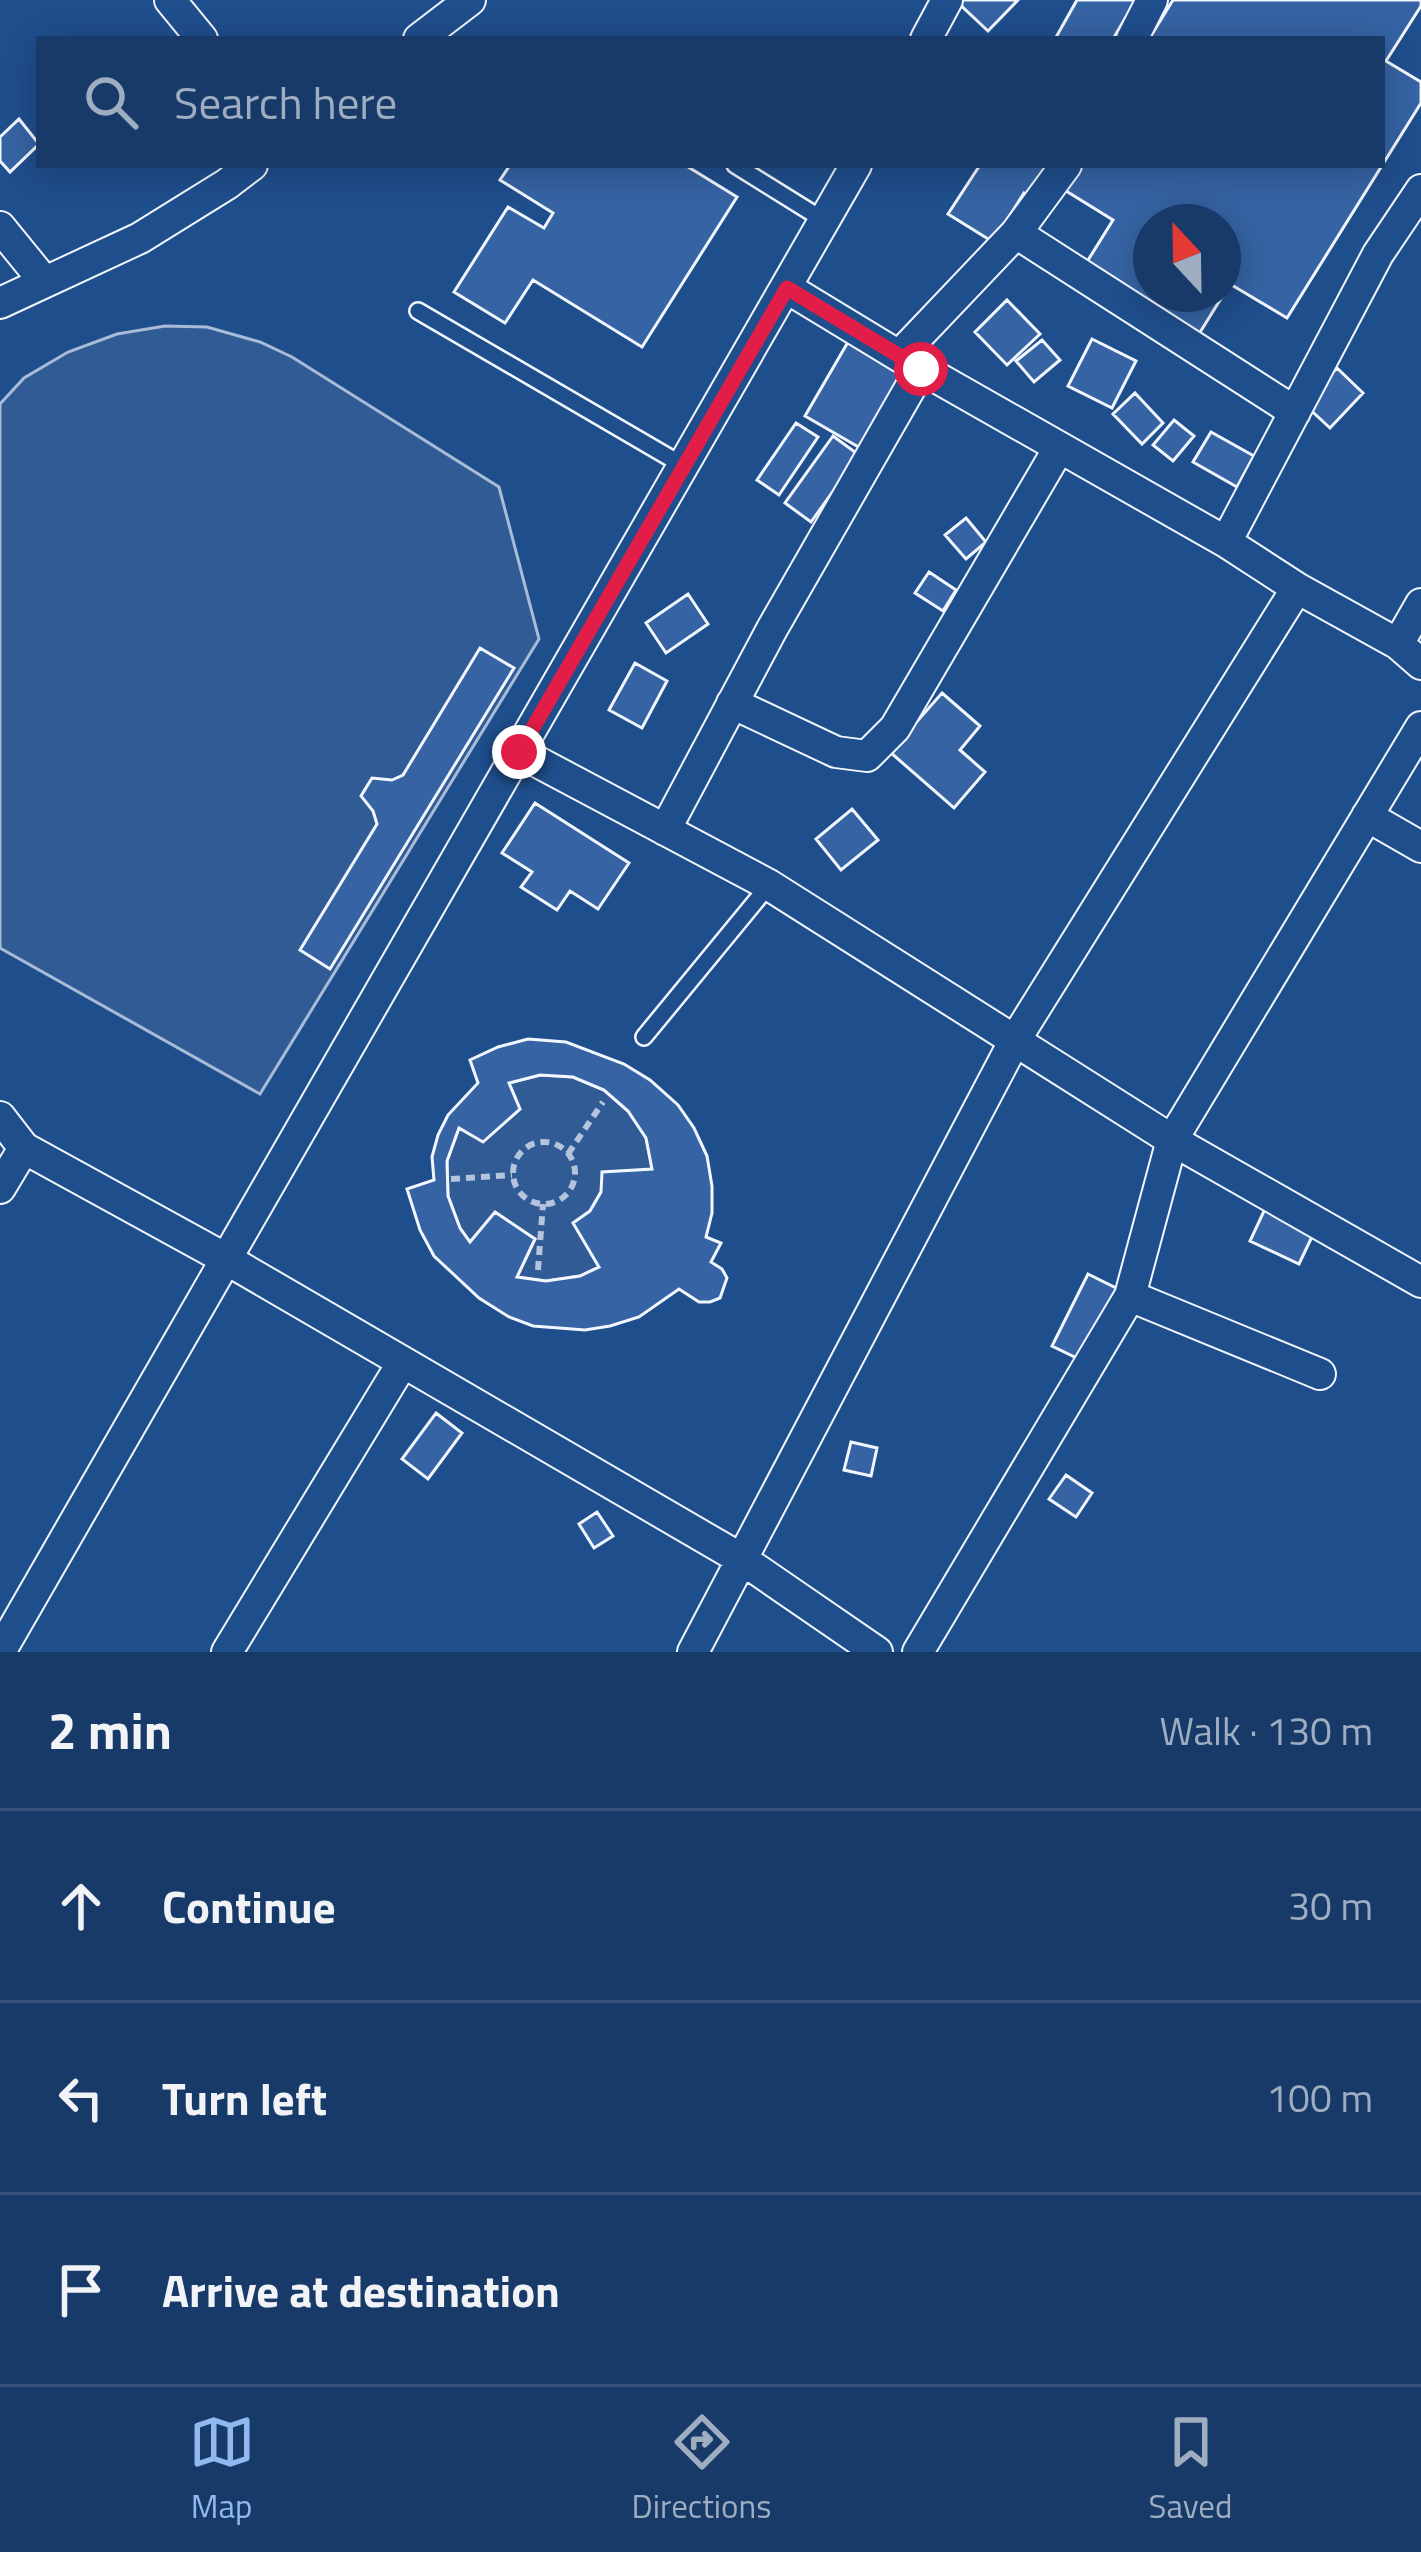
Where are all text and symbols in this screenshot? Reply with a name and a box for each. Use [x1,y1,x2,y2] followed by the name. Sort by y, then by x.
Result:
[36,36,1385,168] search box
[174,68,397,136] text: Search here
[78,69,144,135] icon: search
[1133,204,1241,312] north arrow
[894,342,948,396] route start
[492,725,546,779] route end
[48,1691,172,1769] text: 2 min
[1159,1701,1373,1760] text: Walk · 130 m
[162,1872,336,1940] text: Continue
[48,1873,114,1939] icon: ahead
[1288,1876,1373,1935] text: 30 m
[162,2064,327,2132] text: Turn left
[48,2065,114,2131] icon: left
[1266,2068,1373,2127] text: 100 m
[162,2256,560,2324] text: Arrive at destination
[48,2257,114,2323] icon: arrive
[189,2409,255,2531] tab: Map
[632,2409,772,2531] tab: Directions
[1149,2409,1232,2531] tab: Saved

